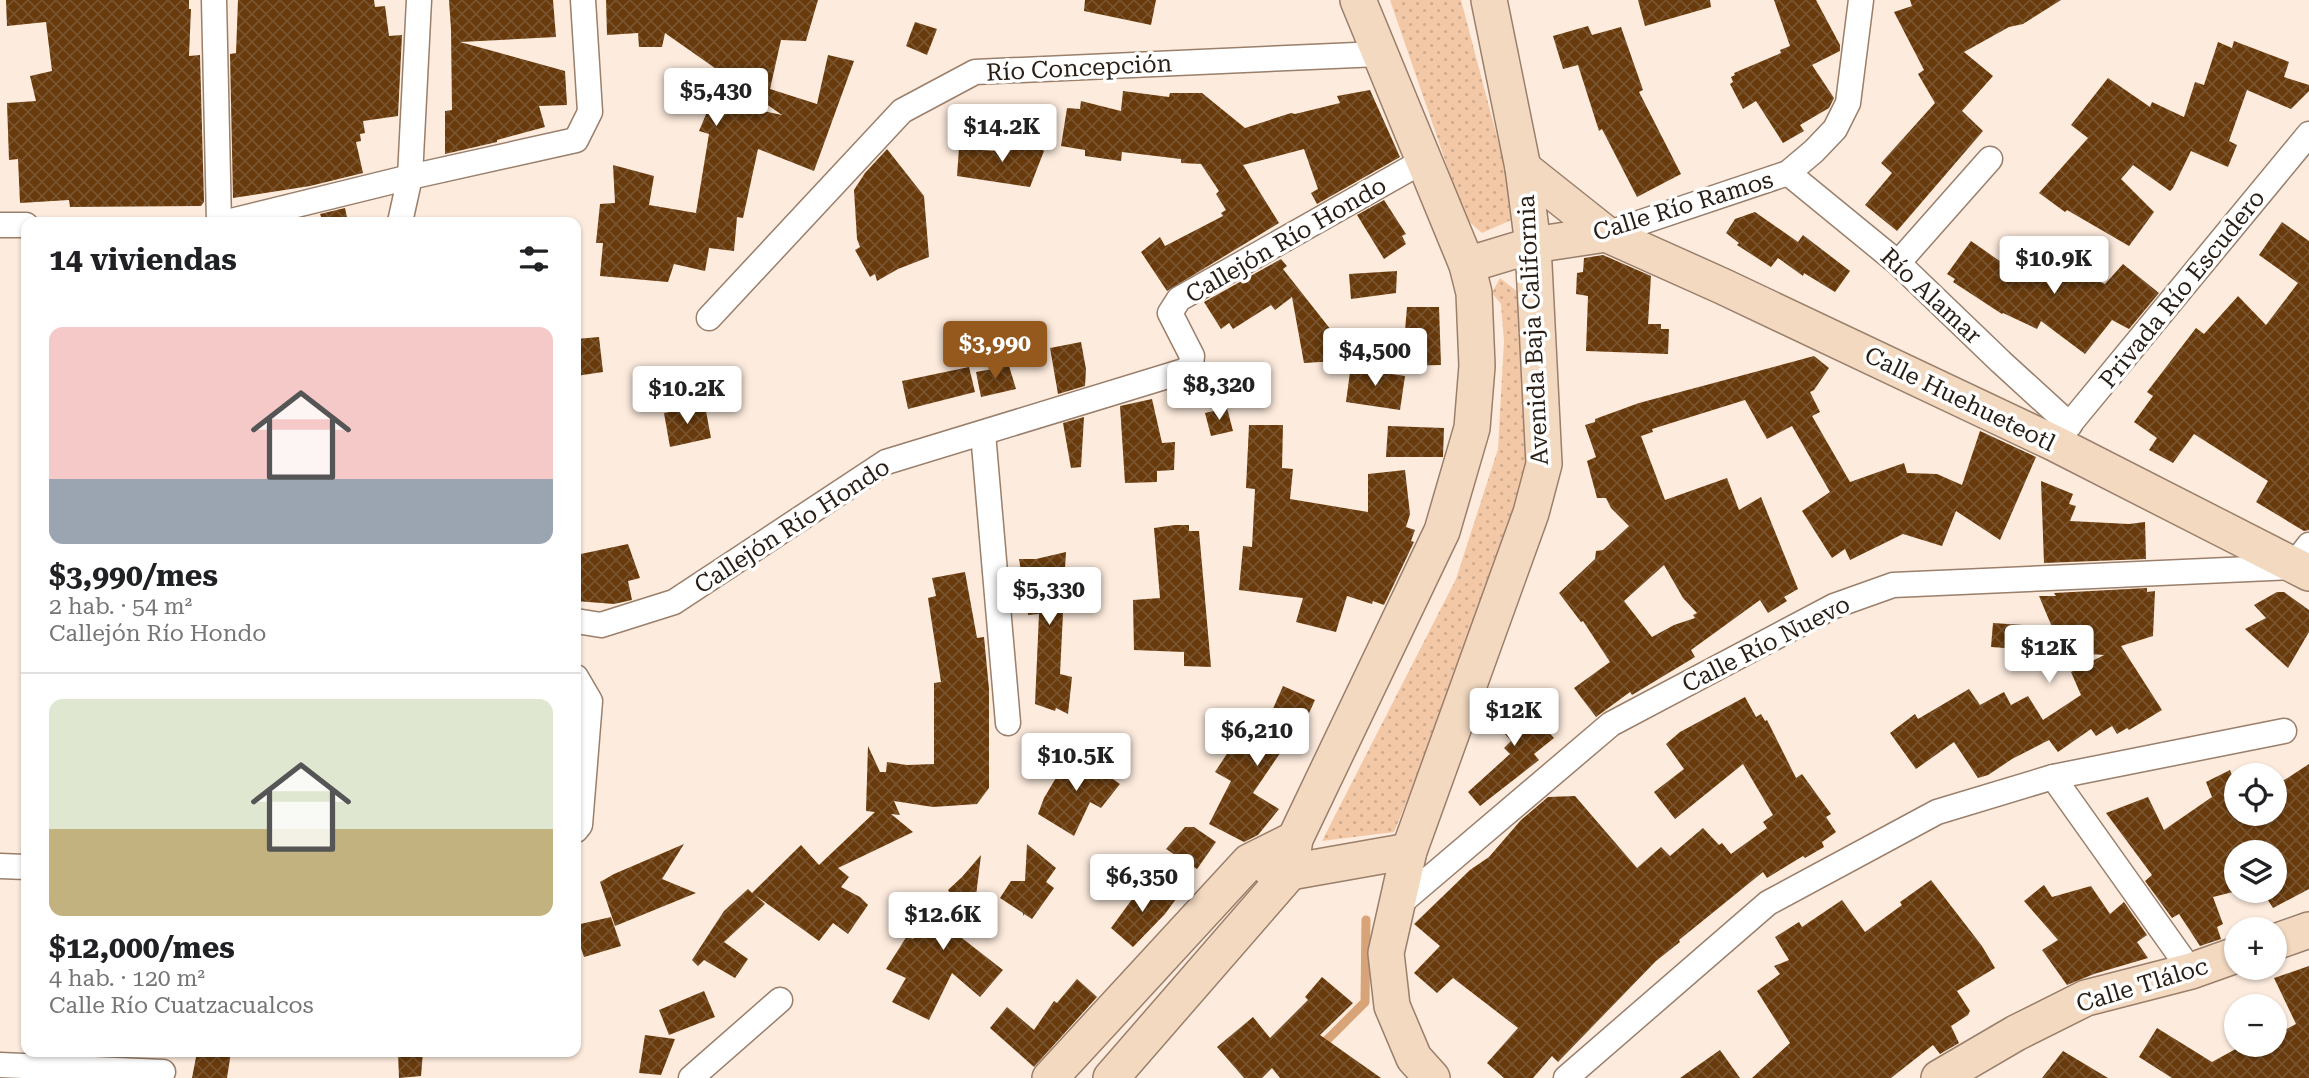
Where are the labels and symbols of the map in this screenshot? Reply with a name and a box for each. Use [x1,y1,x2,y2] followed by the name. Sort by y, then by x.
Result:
[985,49,1173,87] street label: Río Concepción
[659,68,773,128] pin: $5,430
[945,104,1059,164] pin: $14.2K
[1590,165,1776,247] street label: Calle Río Ramos
[1181,171,1391,309] street label: Callejón Río Hondo
[2093,184,2271,394] street label: Privada Río Escudero
[1512,194,1554,466] street label: Avenida Baja California
[1997,236,2111,296] pin: $10.9K
[1875,242,1987,350] street label: Río Alamar
[938,322,1052,381] pin: $3,990
[1318,328,1432,388] pin: $4,500
[1860,341,2060,457] street label: Calle Huehueteotl
[1162,362,1276,422] pin: $8,320
[630,366,744,426] pin: $10.2K
[689,452,895,600] street label: Callejón Río Hondo
[992,568,1106,627] pin: $5,330
[1677,590,1855,698] street label: Calle Río Nuevo
[2008,626,2090,685] pin: $12K
[1473,688,1555,748] pin: $12K
[1200,708,1314,768] pin: $6,210
[1019,734,1133,793] pin: $10.5K
[1085,855,1199,914] pin: $6,350
[886,892,1000,952] pin: $12.6K
[2073,952,2211,1018] street label: Calle Tláloc

